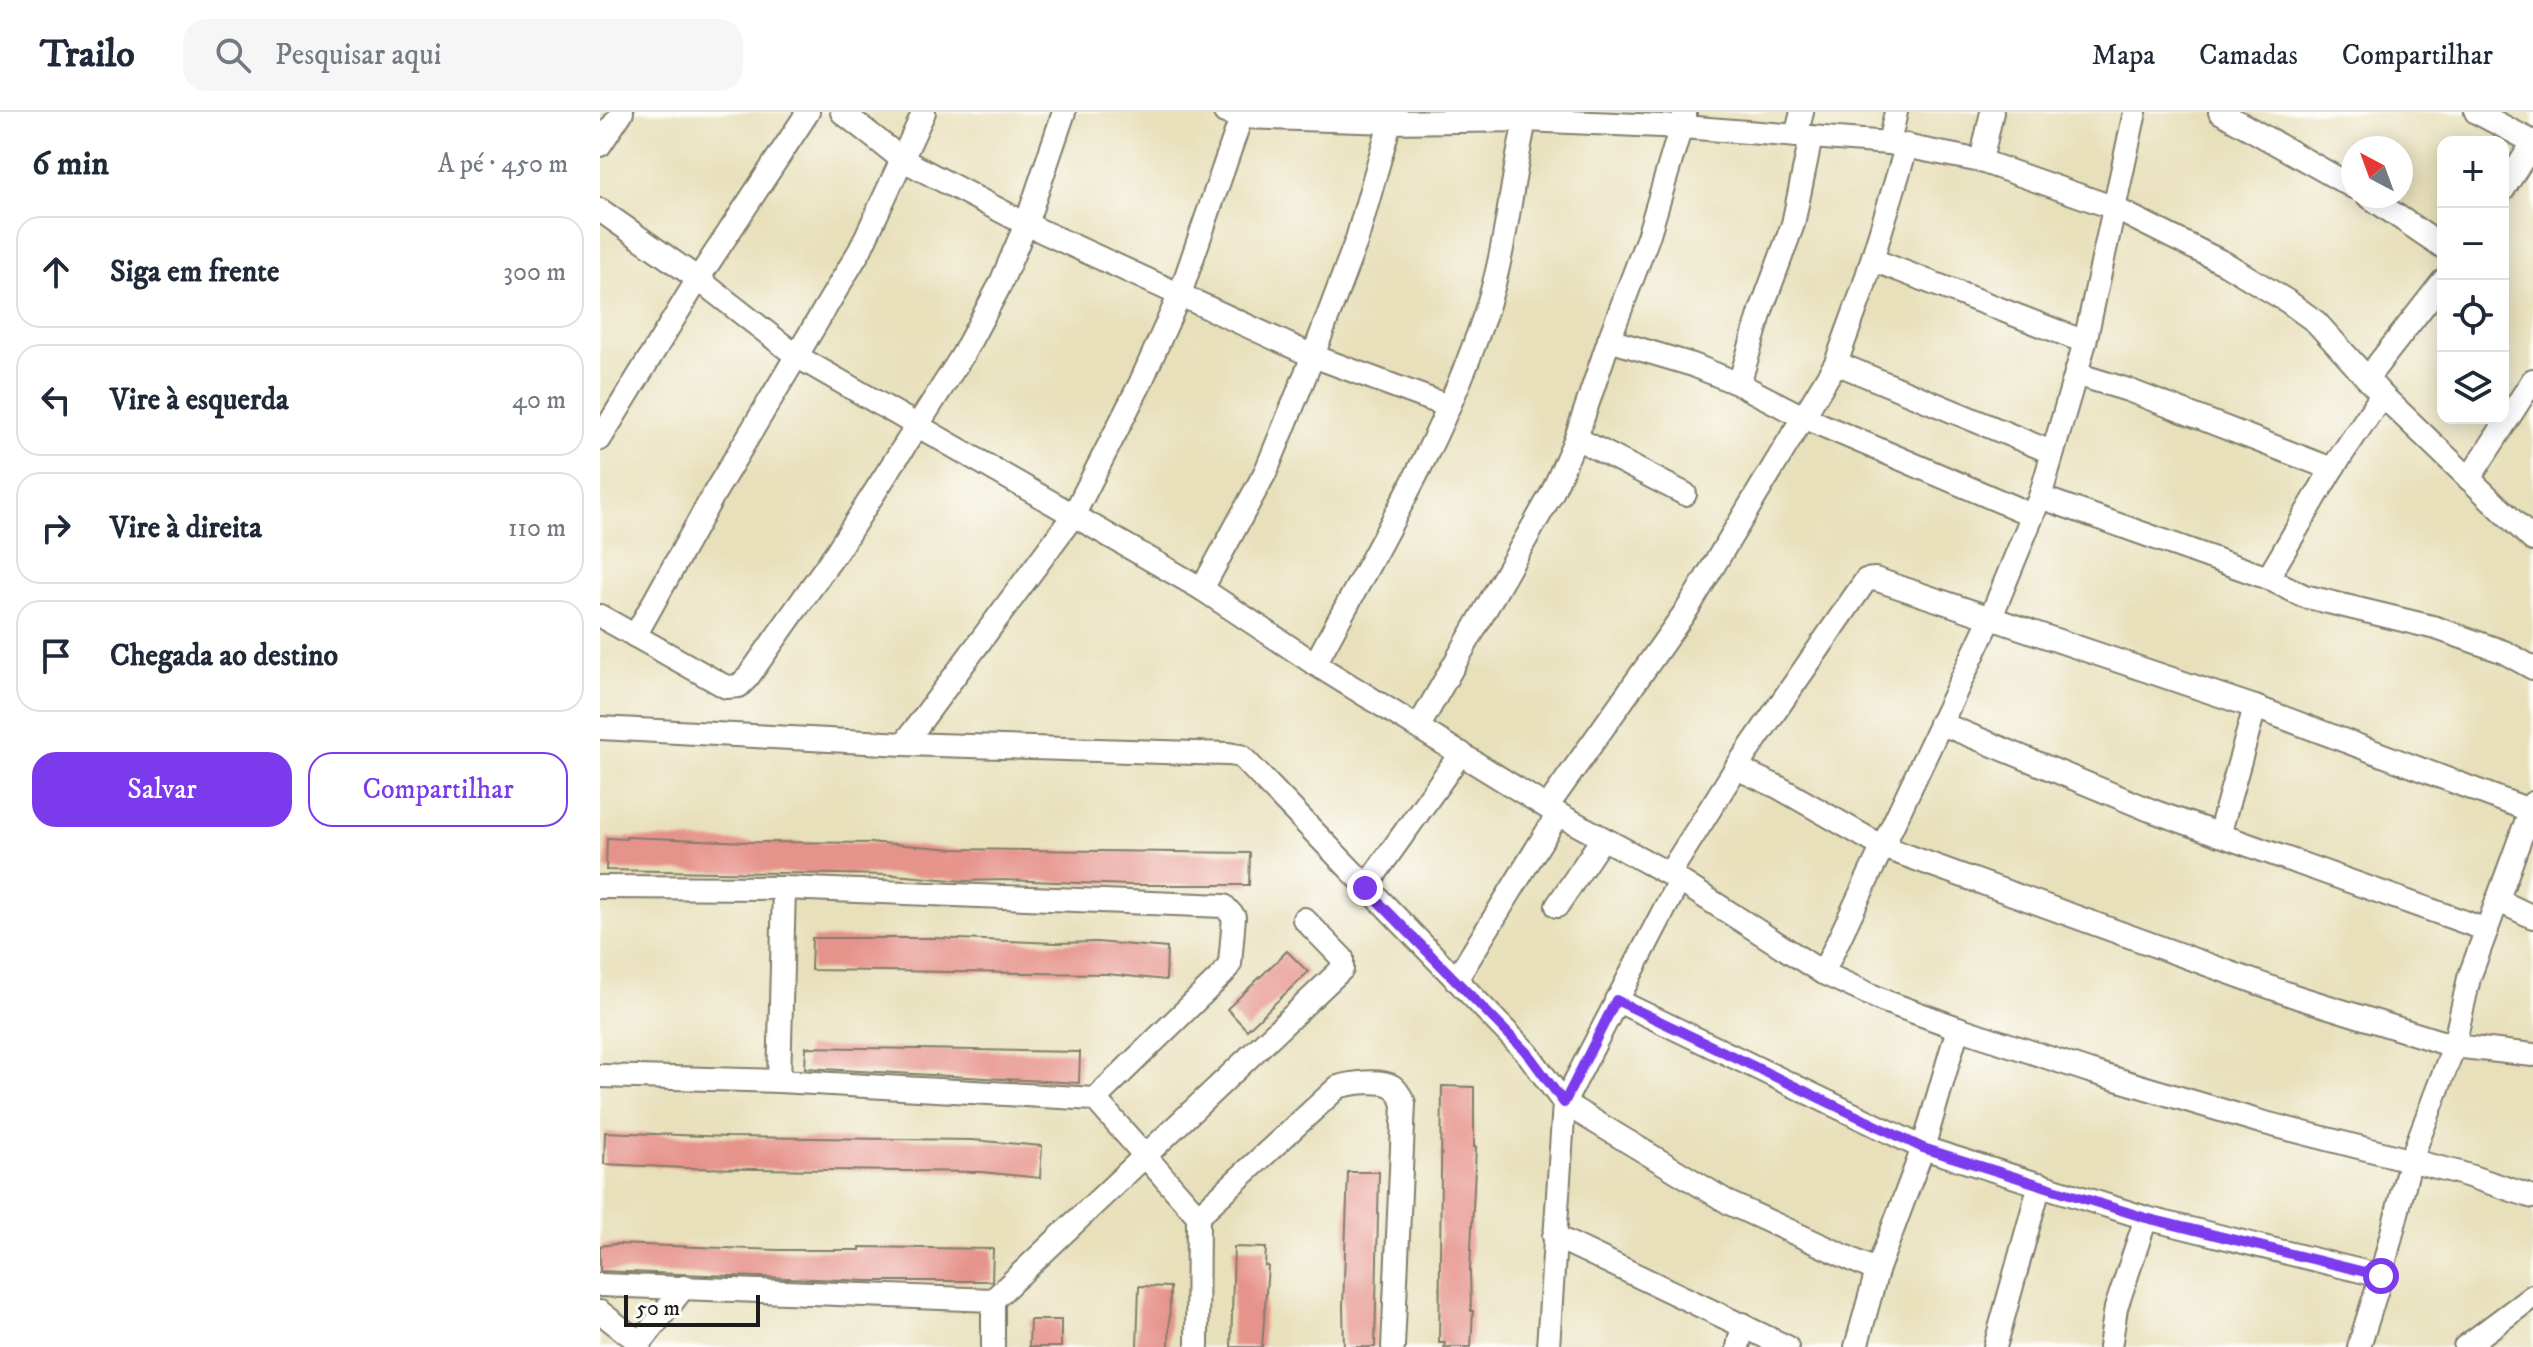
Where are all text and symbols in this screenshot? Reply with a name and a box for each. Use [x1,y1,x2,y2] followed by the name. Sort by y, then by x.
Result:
[183,19,743,91] search box
[40,31,135,79] text: Trailo
[211,33,255,77] icon: search
[275,37,441,74] text: Pesquisar aqui
[2092,38,2155,73] text: Mapa
[2199,38,2298,73] text: Camadas
[2342,38,2493,73] text: Compartilhar
[2341,136,2413,208] north arrow
[2437,136,2509,424] map controls
[2437,136,2509,208] button: +
[32,143,109,185] text: 6 min
[438,148,568,181] text: A pé · 450 m
[2437,208,2509,280] button: −
[34,250,78,294] icon: ahead
[110,254,279,291] text: Siga em frente
[503,256,566,289] text: 300 m
[2437,280,2509,352] button: locate
[2437,352,2509,424] button: layers
[34,378,78,422] icon: left
[110,382,289,419] text: Vire à esquerda
[512,384,566,417] text: 40 m
[34,506,78,550] icon: right
[110,510,262,547] text: Vire à direita
[508,512,566,545] text: 110 m
[34,634,78,678] icon: arrive
[110,638,338,675] text: Chegada ao destino
[32,752,292,827] button: Salvar
[308,752,568,827] button: Compartilhar
[1347,870,1383,906] route end
[2363,1258,2399,1294] route start
[624,1291,760,1327] scale bar
[636,1295,680,1322] text: 50 m

